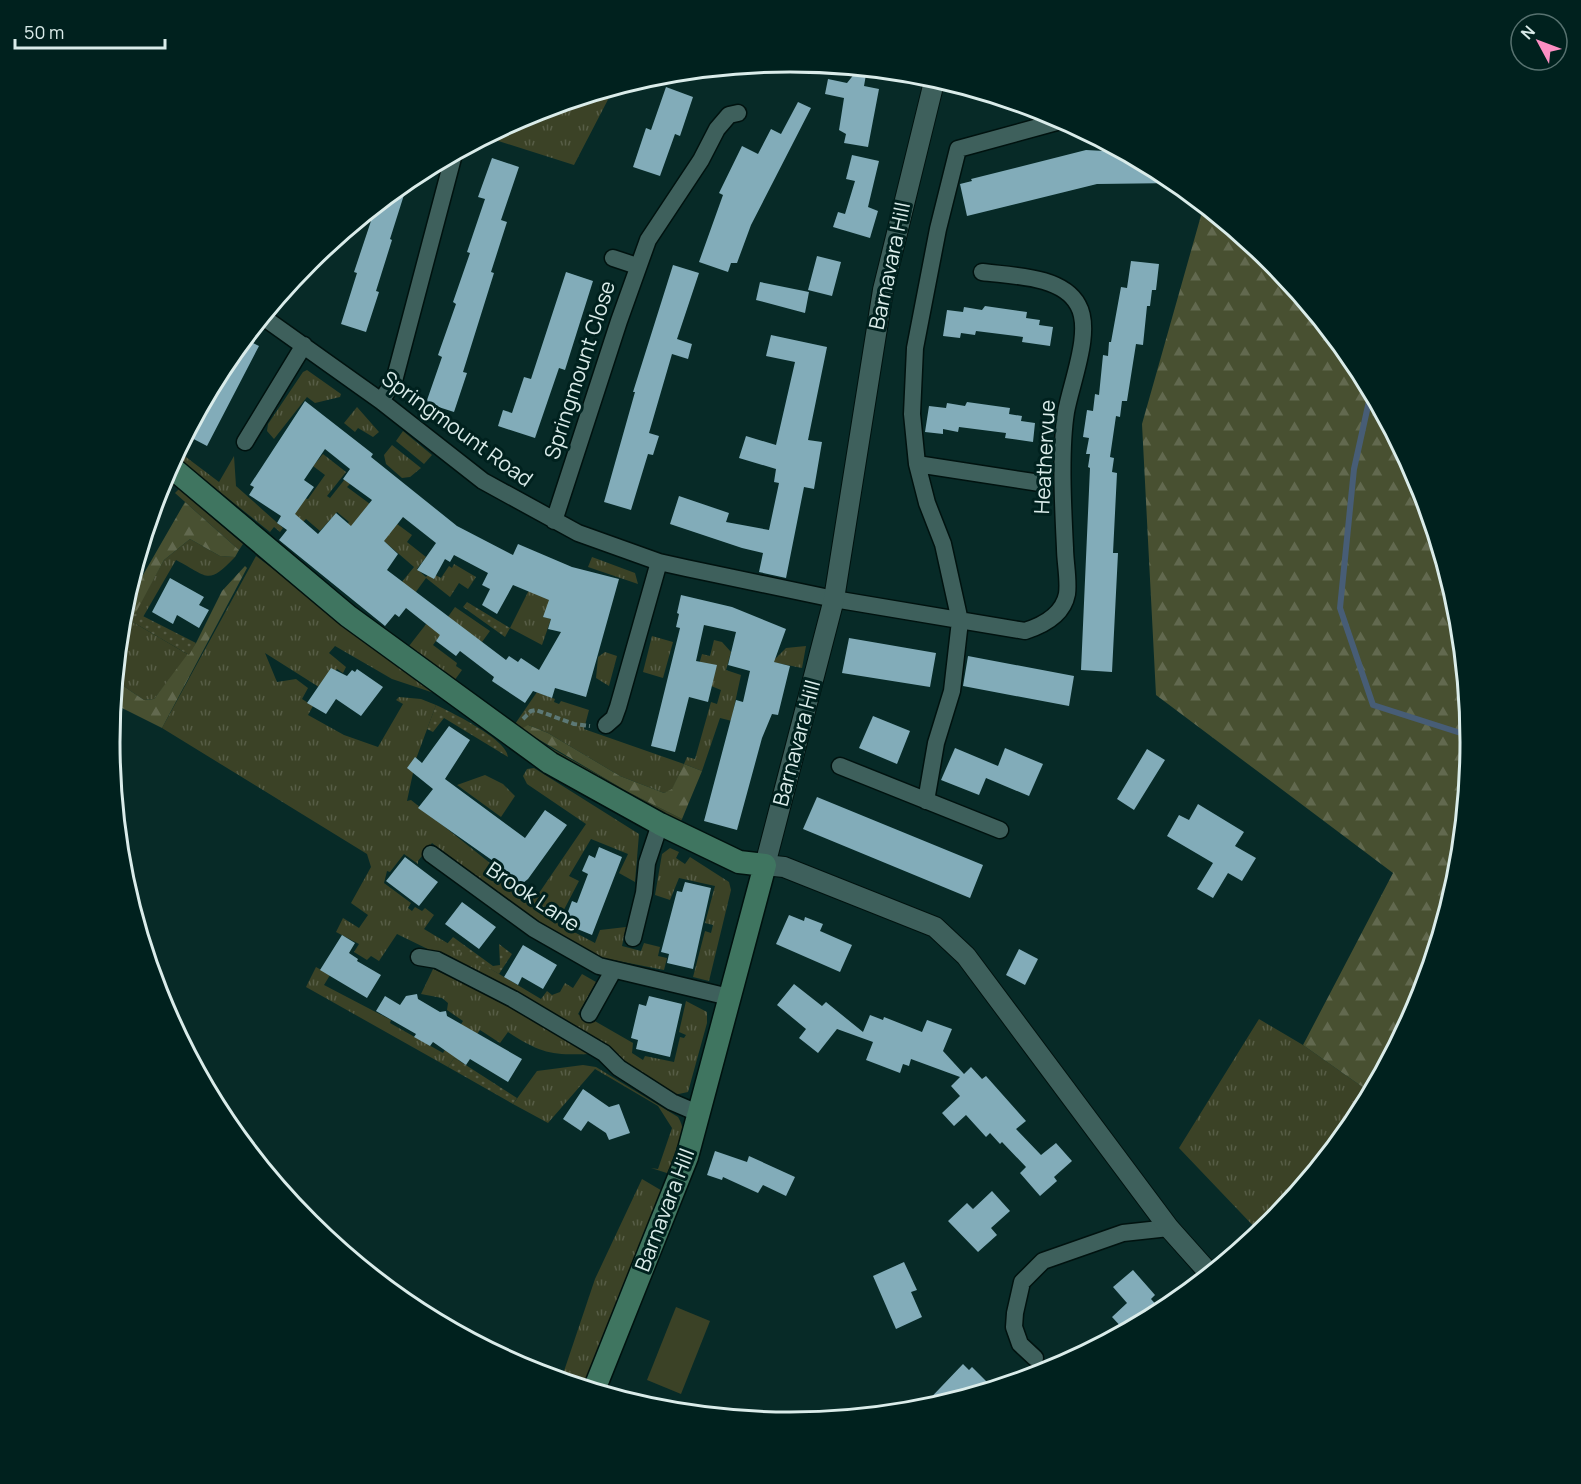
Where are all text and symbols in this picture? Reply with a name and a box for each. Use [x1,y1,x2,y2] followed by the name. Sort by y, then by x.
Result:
[15,12,165,50] scale bar
[1509,12,1569,72] north arrow
[24,20,64,44] text: 50 m
[1516,21,1540,44] text: N
[862,199,916,332] street label: Barnavara Hill
[537,277,621,462] street label: Springmount Close
[376,364,539,492] street label: Springmount Road
[1027,399,1061,515] street label: Heathervue
[766,677,826,809] street label: Barnavara Hill
[481,855,586,938] street label: Brook Lane
[628,1144,700,1275] street label: Barnavara Hill

